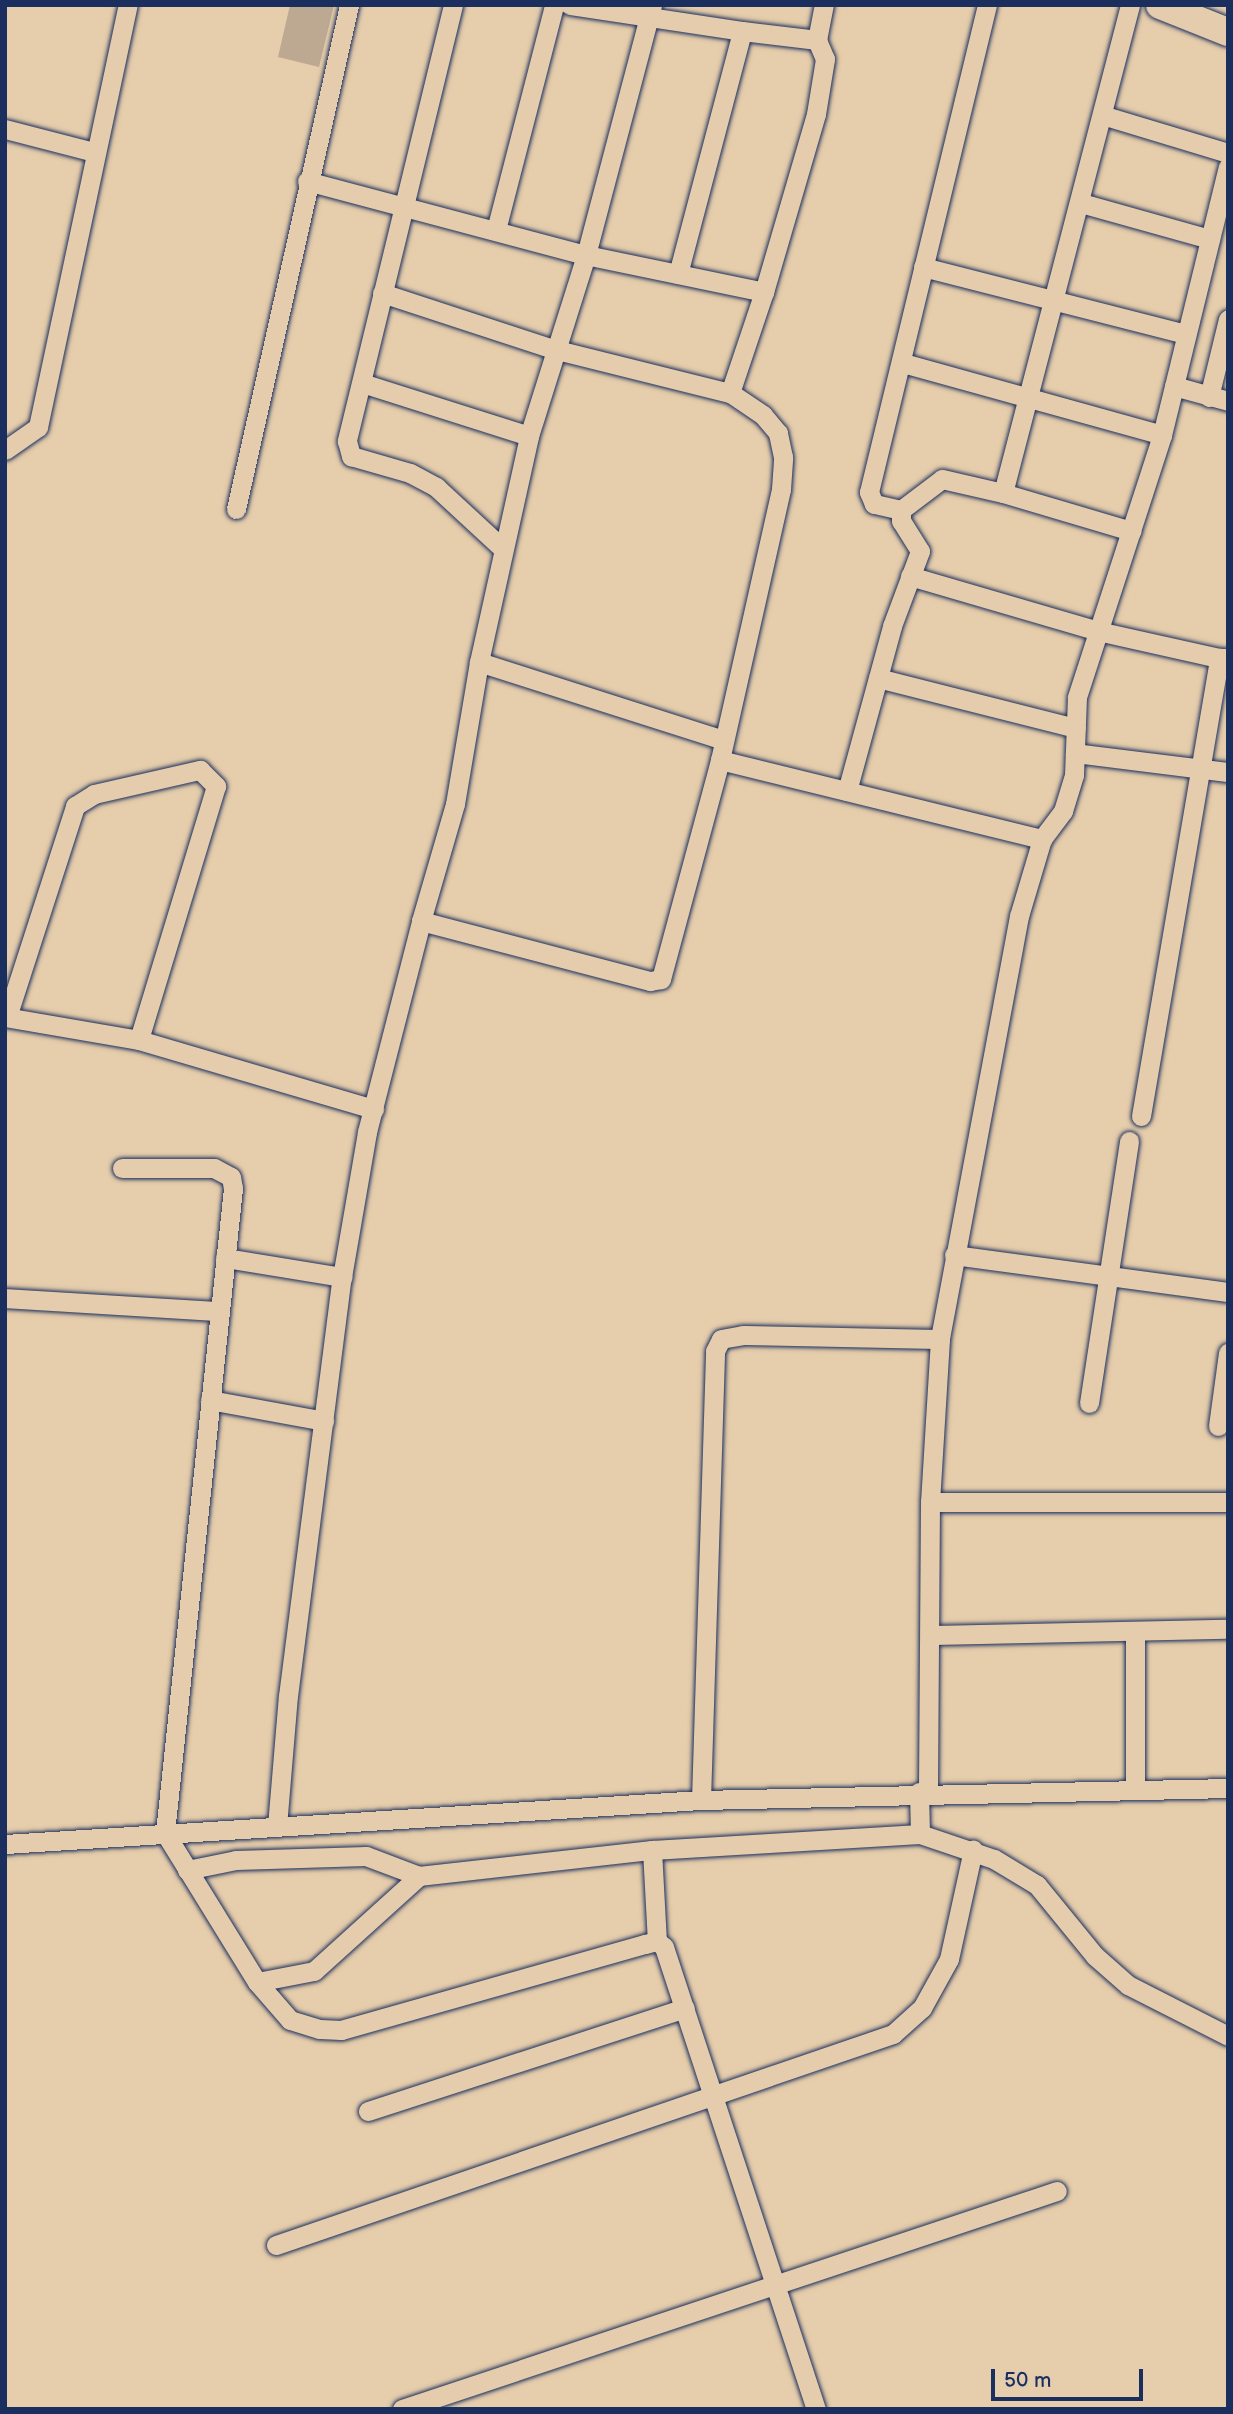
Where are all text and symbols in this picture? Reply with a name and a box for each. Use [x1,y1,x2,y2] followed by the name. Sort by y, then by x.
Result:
[995,2354,1147,2398] scale bar
[1004,2368,1051,2393] text: 50 m

